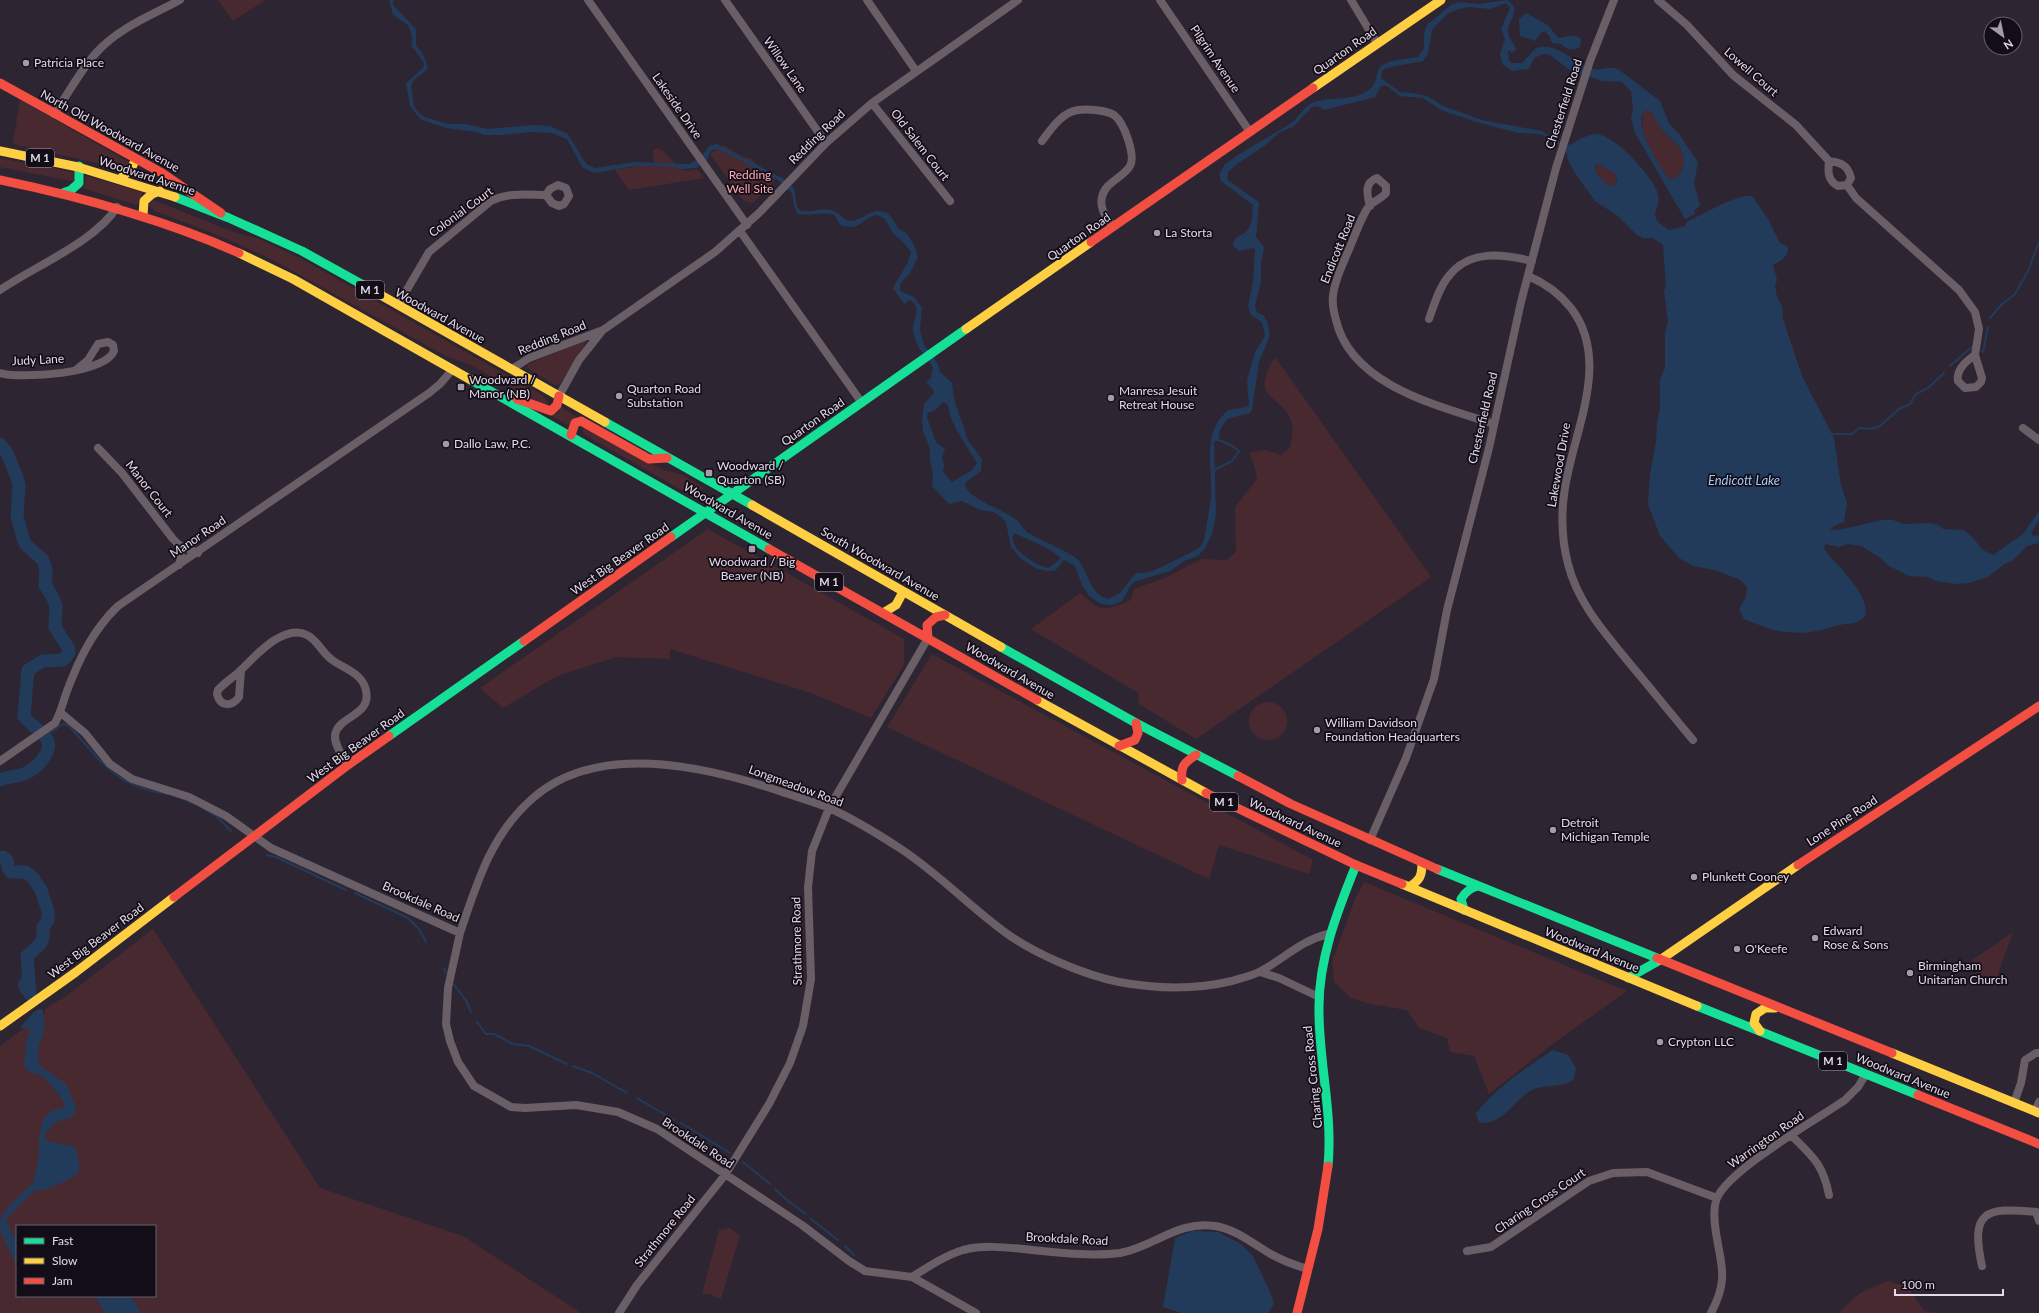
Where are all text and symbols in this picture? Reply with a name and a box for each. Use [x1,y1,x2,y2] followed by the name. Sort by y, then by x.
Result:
[1983,16,2023,56] north arrow
[1187,22,1244,96] street label: Pilgrim Avenue
[1310,23,1379,78] street label: Quarton Road
[761,34,810,96] street label: Willow Lane
[2002,37,2016,53] text: N
[1721,44,1782,100] street label: Lowell Court
[34,55,104,70] place label: Patricia Place
[1542,57,1585,151] street label: Chesterfield Road
[21,58,31,68] marker: Patricia Place
[649,70,706,142] street label: Lakeside Drive
[38,87,182,175] street label: North Old Woodward Avenue
[785,106,848,167] street label: Redding Road
[888,106,953,184] street label: Old Salem Court
[26,149,54,167] road number: M 1
[97,154,197,198] street label: Woodward Avenue
[727,167,773,196] park label: Redding Well Site
[426,183,496,240] street label: Colonial Court
[1044,209,1113,264] street label: Quarton Road
[1317,212,1358,286] street label: Endicott Road
[1165,225,1212,240] place label: La Storta
[1152,228,1162,238] marker: La Storta
[356,281,384,299] road number: M 1
[393,285,488,347] street label: Woodward Avenue
[515,317,588,358] street label: Redding Road
[11,351,65,368] street label: Judy Lane
[1465,371,1500,465] street label: Chesterfield Road
[469,372,536,401] place label: Woodward / Manor (NB)
[627,381,701,410] place label: Quarton Road Substation
[456,382,466,392] marker: Woodward / Manor (NB)
[1119,383,1198,412] place label: Manresa Jesuit Retreat House
[614,391,624,401] marker: Quarton Road Substation
[1106,393,1116,403] marker: Manresa Jesuit Retreat House
[778,394,847,449] street label: Quarton Road
[1544,422,1573,508] street label: Lakewood Drive
[454,436,531,451] place label: Dallo Law, P.C.
[441,439,451,449] marker: Dallo Law, P.C.
[123,457,177,521] street label: Manor Court
[717,458,785,487] place label: Woodward / Quarton (SB)
[704,468,714,478] marker: Woodward / Quarton (SB)
[1708,472,1780,488] water label: Endicott Lake
[681,479,776,542] street label: Woodward Avenue
[167,512,229,561] street label: Manor Road
[568,519,672,598] street label: West Big Beaver Road
[818,523,942,604] street label: South Woodward Avenue
[747,544,757,554] marker: Woodward / Big Beaver (NB)
[709,554,795,583] place label: Woodward / Big Beaver (NB)
[815,573,843,591] road number: M 1
[963,639,1058,702] street label: Woodward Avenue
[304,705,407,786] street label: West Big Beaver Road
[1325,715,1460,744] place label: William Davidson Foundation Headquarters
[1312,725,1322,735] marker: William Davidson Foundation Headquarters
[747,761,846,810] street label: Longmeadow Road
[1804,792,1880,849] street label: Lone Pine Road
[1210,793,1238,811] road number: M 1
[1246,794,1344,851] street label: Woodward Avenue
[1561,815,1650,844] place label: Detroit Michigan Temple
[1548,825,1558,835] marker: Detroit Michigan Temple
[1702,869,1790,884] place label: Plunkett Cooney
[1689,872,1699,882] marker: Plunkett Cooney
[380,878,462,925] street label: Brookdale Road
[788,897,805,985] street label: Strathmore Road
[45,900,147,982] street label: West Big Beaver Road
[1823,923,1888,952] place label: Edward Rose & Sons
[1543,924,1642,975] street label: Woodward Avenue
[1810,933,1820,943] marker: Edward Rose & Sons
[1745,941,1788,956] place label: O'Keefe
[1732,944,1742,954] marker: O'Keefe
[1918,958,2007,987] place label: Birmingham Unitarian Church
[1905,968,1915,978] marker: Birmingham Unitarian Church
[1300,1025,1325,1129] street label: Charing Cross Road
[1668,1034,1734,1049] place label: Crypton LLC
[1655,1037,1665,1047] marker: Crypton LLC
[1854,1050,1953,1101] street label: Woodward Avenue
[1819,1052,1847,1070] road number: M 1
[1725,1108,1807,1171] street label: Warrington Road
[660,1114,737,1171] street label: Brookdale Road
[1491,1164,1589,1237] street label: Charing Cross Court
[631,1192,698,1270] street label: Strathmore Road
[16,1225,156,1297] legend
[1025,1229,1109,1248] street label: Brookdale Road
[52,1233,74,1248] text: Fast
[52,1253,78,1268] text: Slow
[1895,1271,2003,1297] scale bar
[52,1273,73,1288] text: Jam
[1901,1277,1935,1292] text: 100 m

